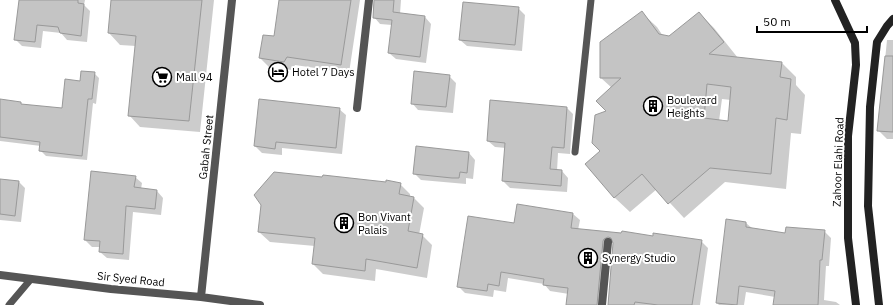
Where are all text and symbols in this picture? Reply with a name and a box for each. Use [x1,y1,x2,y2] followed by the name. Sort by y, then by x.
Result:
[757,8,867,34] scale bar
[763,14,791,29] text: 50 m
[267,61,289,83] hotel icon: Hotel 7 Days
[292,65,355,79] place label: Hotel 7 Days
[151,66,173,88] supermarket icon: Mall 94
[176,70,213,84] place label: Mall 94
[667,93,717,120] place label: Boulevard Heights
[642,95,664,117] building icon: Boulevard Heights
[196,114,216,180] street label: Gabah Street
[829,117,847,207] street label: Zahoor Elahi Road
[358,210,411,237] place label: Bon Vivant Palais
[333,212,355,234] building icon: Bon Vivant Palais
[577,247,599,269] building icon: Synergy Studio
[602,251,676,265] place label: Synergy Studio
[97,268,165,290] street label: Sir Syed Road

